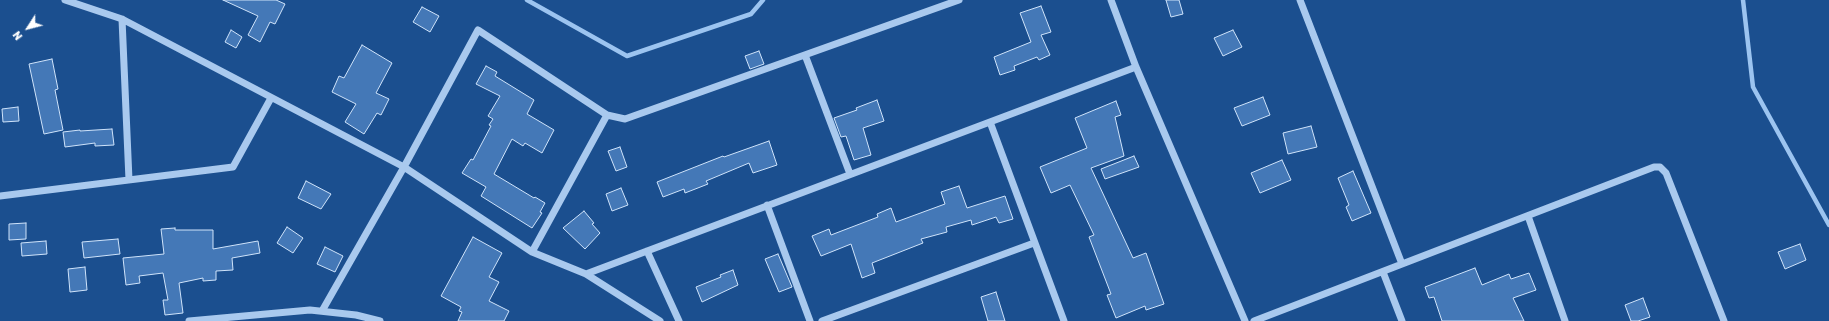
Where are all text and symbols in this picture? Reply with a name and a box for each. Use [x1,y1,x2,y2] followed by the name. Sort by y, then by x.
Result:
[8,8,48,48] north arrow
[10,28,25,42] text: N

